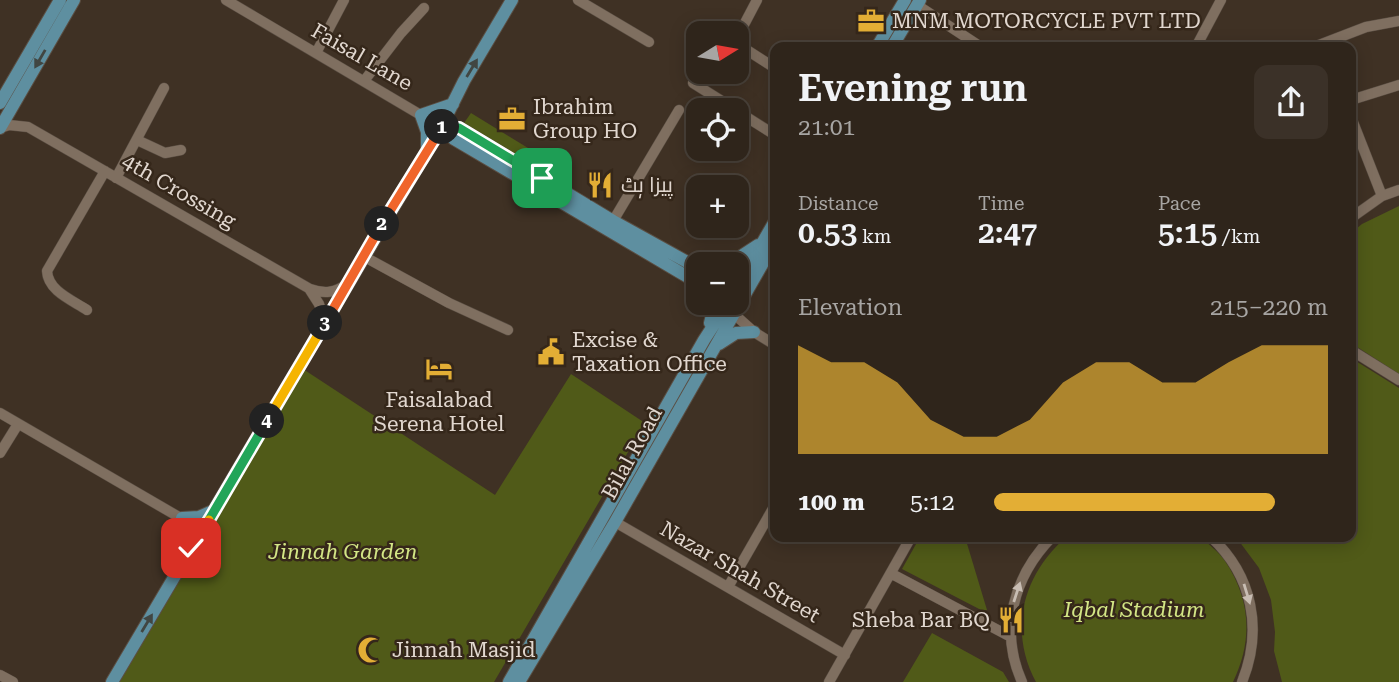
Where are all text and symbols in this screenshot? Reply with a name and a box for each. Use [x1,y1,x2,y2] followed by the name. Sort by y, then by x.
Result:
[856,6,886,36] office icon: MNM MOTORCYCLE PVT LTD
[892,9,1201,33] place label: MNM MOTORCYCLE PVT LTD
[307,18,417,96] street label: Faisal Lane
[686,21,749,84] north arrow
[686,21,749,315] map controls
[34,49,46,69] one-way arrow
[466,58,479,77] one-way arrow
[1254,65,1328,139] button: share
[798,66,1027,110] text: Evening run
[533,95,637,143] place label: Ibrahim Group HO
[686,98,749,161] button: locate
[497,104,527,134] office icon: Ibrahim Group HO
[424,110,460,144] pin: 1
[798,114,855,141] text: 21:01
[436,115,447,138] text: 1
[512,148,572,208] pin
[118,149,240,233] street label: 4th Crossing
[523,159,561,197] icon: arrive
[585,170,615,200] restaurant icon: پیزا ہٹ
[621,173,673,199] place label: پیزا ہٹ
[686,175,749,238] button: +
[798,192,878,215] text: Distance
[978,192,1025,215] text: Time
[1158,192,1201,215] text: Pace
[364,206,400,242] pin: 2
[376,212,387,235] text: 2
[798,215,857,250] text: 0.53
[978,215,1037,250] text: 2:47
[1158,215,1217,250] text: 5:15
[857,225,891,248] text: km
[1217,225,1260,248] text: /km
[686,252,749,315] button: −
[798,294,902,321] text: Elevation
[1210,294,1328,321] text: 215–220 m
[308,306,342,340] pin: 3
[319,311,330,334] text: 3
[572,328,727,376] place label: Excise & Taxation Office
[536,337,566,367] public building icon: Excise & Taxation Office
[424,354,454,384] hotel icon: Faisalabad Serena Hotel
[374,388,505,436] place label: Faisalabad Serena Hotel
[597,402,667,503] street label: Bilal Road
[250,404,284,438] pin: 4
[261,409,272,432] text: 4
[798,489,865,516] text: 100 m
[910,489,955,516] text: 5:12
[656,517,824,628] street label: Nazar Shah Street
[161,518,221,578] pin
[172,529,210,567] icon: check
[267,540,418,564] park label: Jinnah Garden
[1012,581,1023,602] one-way arrow
[1243,583,1253,604] one-way arrow
[1063,598,1204,622] park label: Iqbal Stadium
[996,605,1026,635] restaurant icon: Sheba Bar BQ
[852,608,990,632] place label: Sheba Bar BQ
[141,614,153,633] one-way arrow
[356,635,386,665] mosque icon: Jinnah Masjid
[392,638,536,662] place label: Jinnah Masjid

